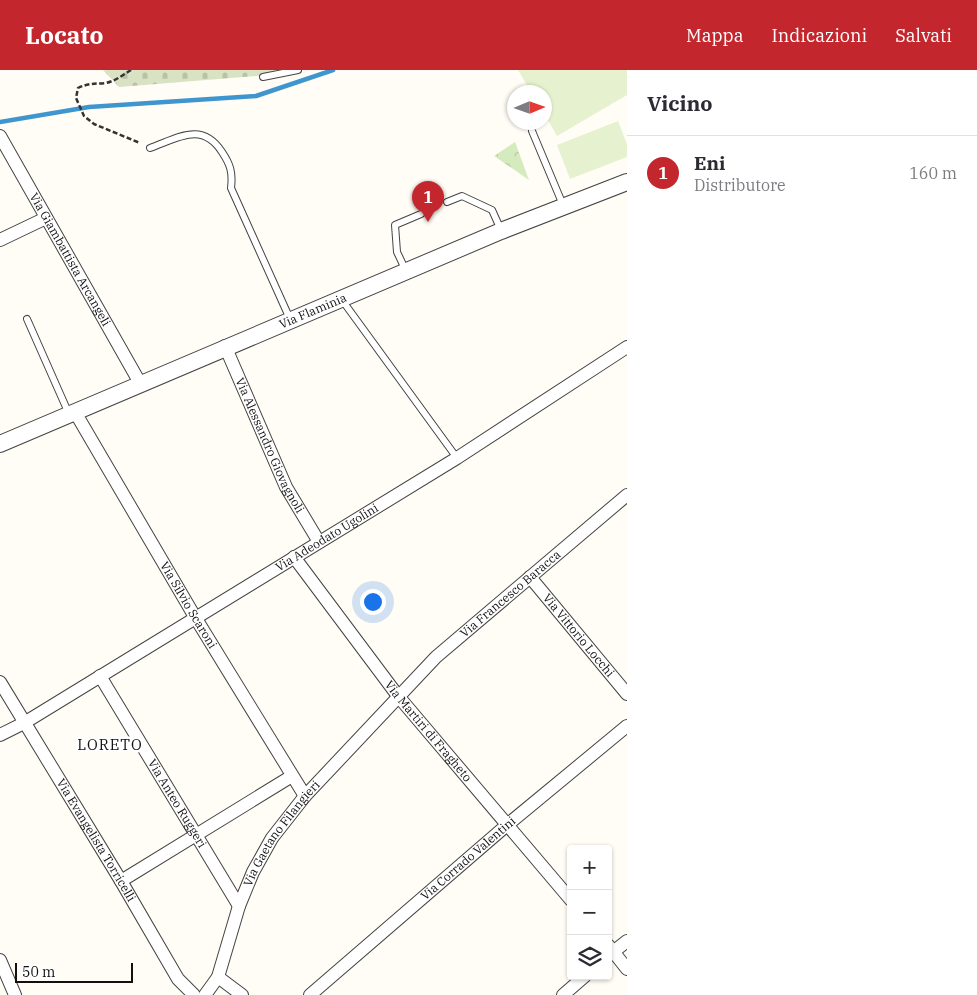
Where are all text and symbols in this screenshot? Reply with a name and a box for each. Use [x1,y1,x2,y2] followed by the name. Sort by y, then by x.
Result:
[25,19,103,51] text: Locato
[686,24,744,47] text: Mappa
[772,24,867,47] text: Indicazioni
[895,24,952,47] text: Salvati
[507,85,552,130] north arrow
[647,89,713,117] text: Vicino
[694,151,725,175] text: Eni
[658,163,668,183] text: 1
[909,163,957,183] text: 160 m
[694,175,786,195] text: Distributore
[412,181,444,222] pin: 1
[27,190,114,329] street label: Via Giambattista Arcangeli
[277,289,349,331] street label: Via Flaminia
[233,375,308,516] street label: Via Alessandro Giovagnoli
[272,500,381,574] street label: Via Adeodato Ugolini
[457,546,564,640] street label: Via Francesco Baracca
[157,559,221,651] street label: Via Silvio Scaroni
[360,589,386,615] your location
[540,590,618,680] street label: Via Vittorio Locchi
[382,677,476,785] street label: Via Martiri di Fragheto
[77,735,143,754] district label: LORETO
[145,756,210,851] street label: Via Anteo Ruggeri
[54,776,139,904] street label: Via Evangelista Torricelli
[240,777,323,888] street label: Via Gaetano Filangieri
[417,813,519,903] street label: Via Corrado Valentini
[567,845,612,980] map controls
[567,845,612,890] button: +
[567,890,612,935] button: −
[567,935,612,980] button: layers
[15,960,132,983] scale bar
[22,963,55,981] text: 50 m

